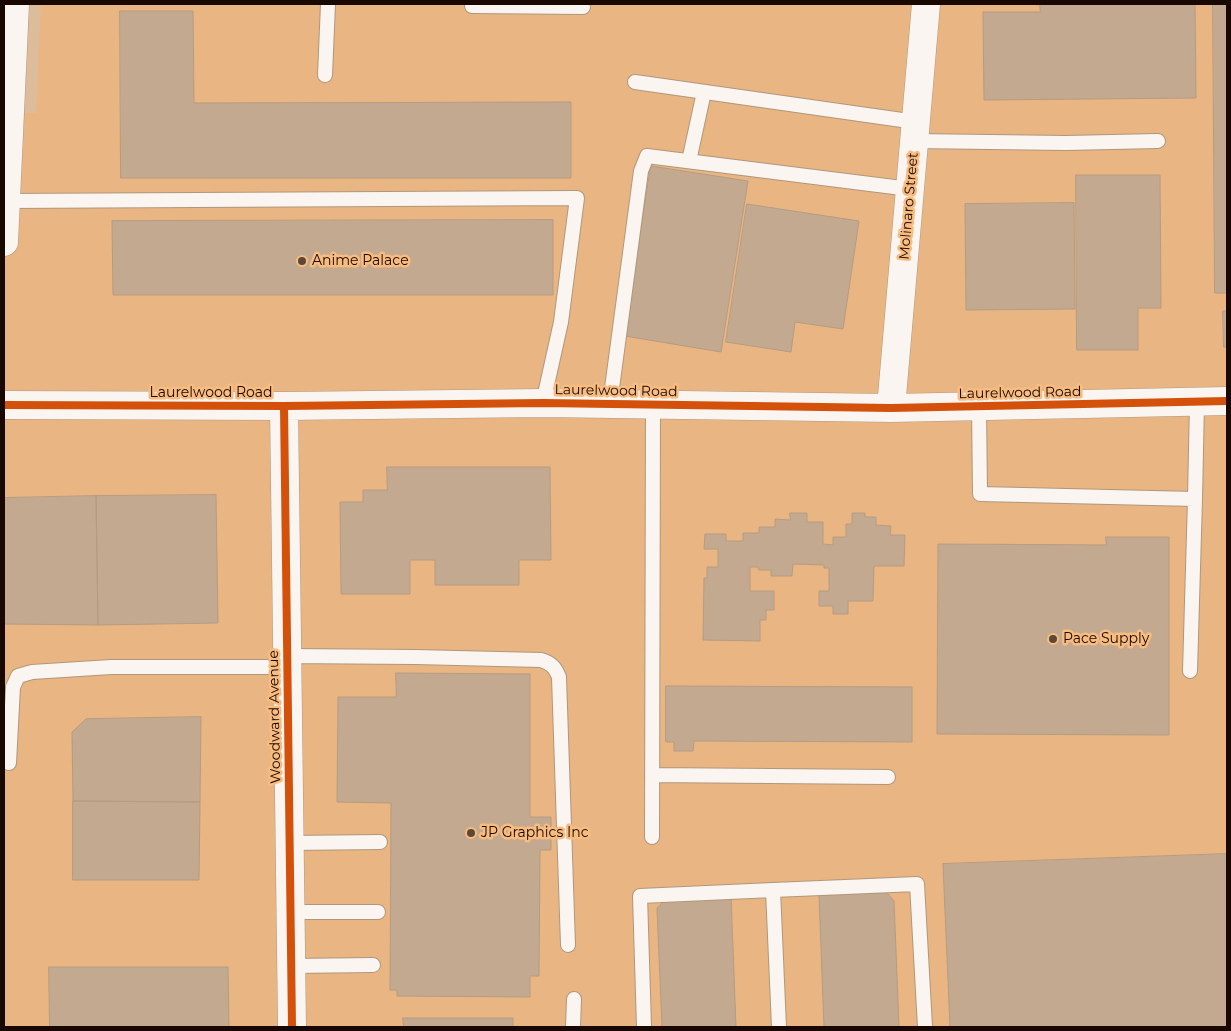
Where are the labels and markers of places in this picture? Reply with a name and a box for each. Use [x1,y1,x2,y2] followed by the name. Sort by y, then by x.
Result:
[312,253,409,269] place label: Anime Palace
[296,255,308,267] marker: Anime Palace
[1063,631,1149,647] place label: Pace Supply
[1047,633,1059,645] marker: Pace Supply
[481,825,589,841] place label: JP Graphics Inc
[465,827,477,839] marker: JP Graphics Inc

